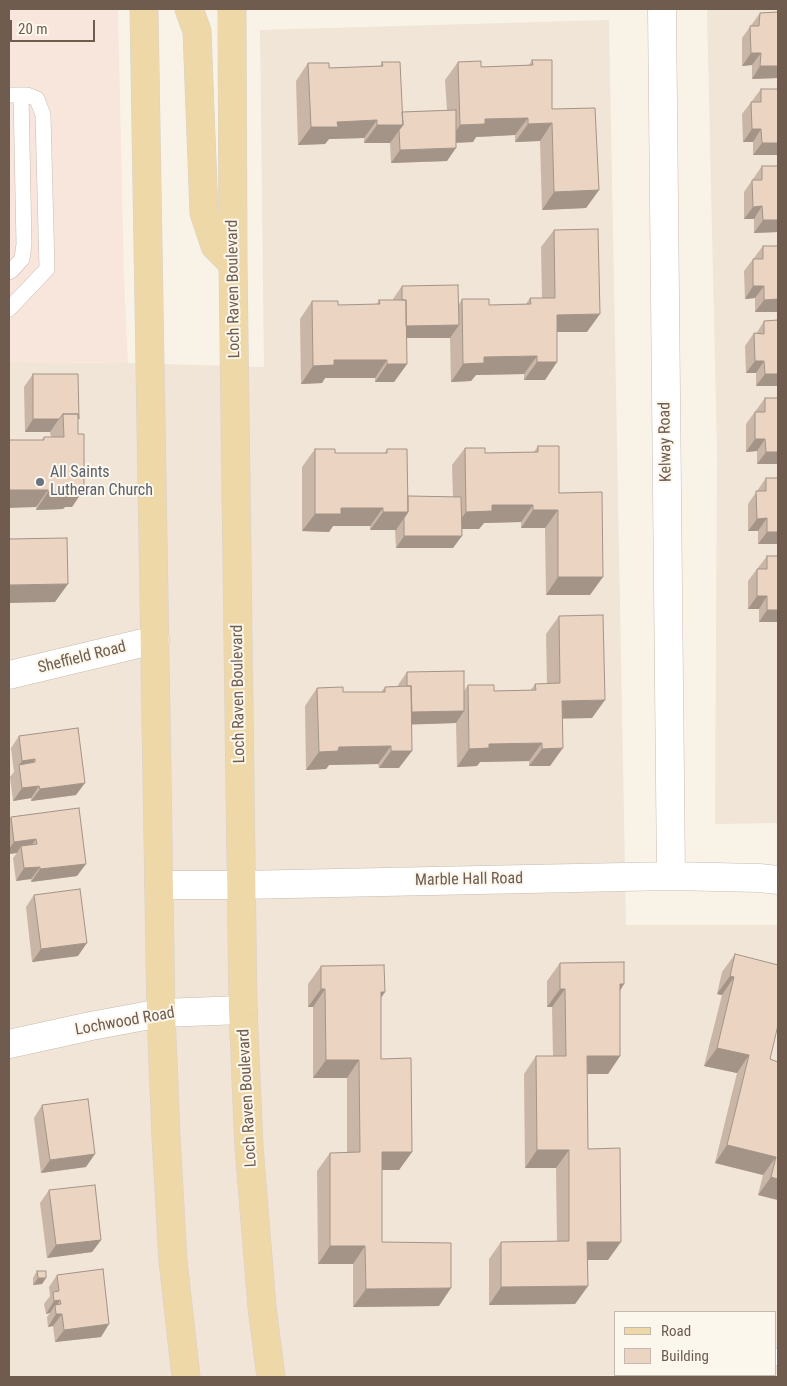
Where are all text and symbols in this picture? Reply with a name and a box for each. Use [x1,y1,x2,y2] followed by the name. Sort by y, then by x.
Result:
[12,10,98,42] scale bar
[18,20,48,38] text: 20 m
[223,219,245,359] street label: Loch Raven Boulevard
[656,402,676,482] street label: Kelway Road
[50,463,153,501] place label: All Saints Lutheran Church
[34,476,46,488] marker: All Saints Lutheran Church
[228,624,250,764] street label: Loch Raven Boulevard
[36,638,128,678] street label: Sheffield Road
[415,869,523,891] street label: Marble Hall Road
[74,1004,176,1040] street label: Lochwood Road
[235,1028,261,1168] street label: Loch Raven Boulevard
[614,1311,777,1376] legend
[661,1322,691,1340] text: Road
[661,1347,709,1365] text: Building

